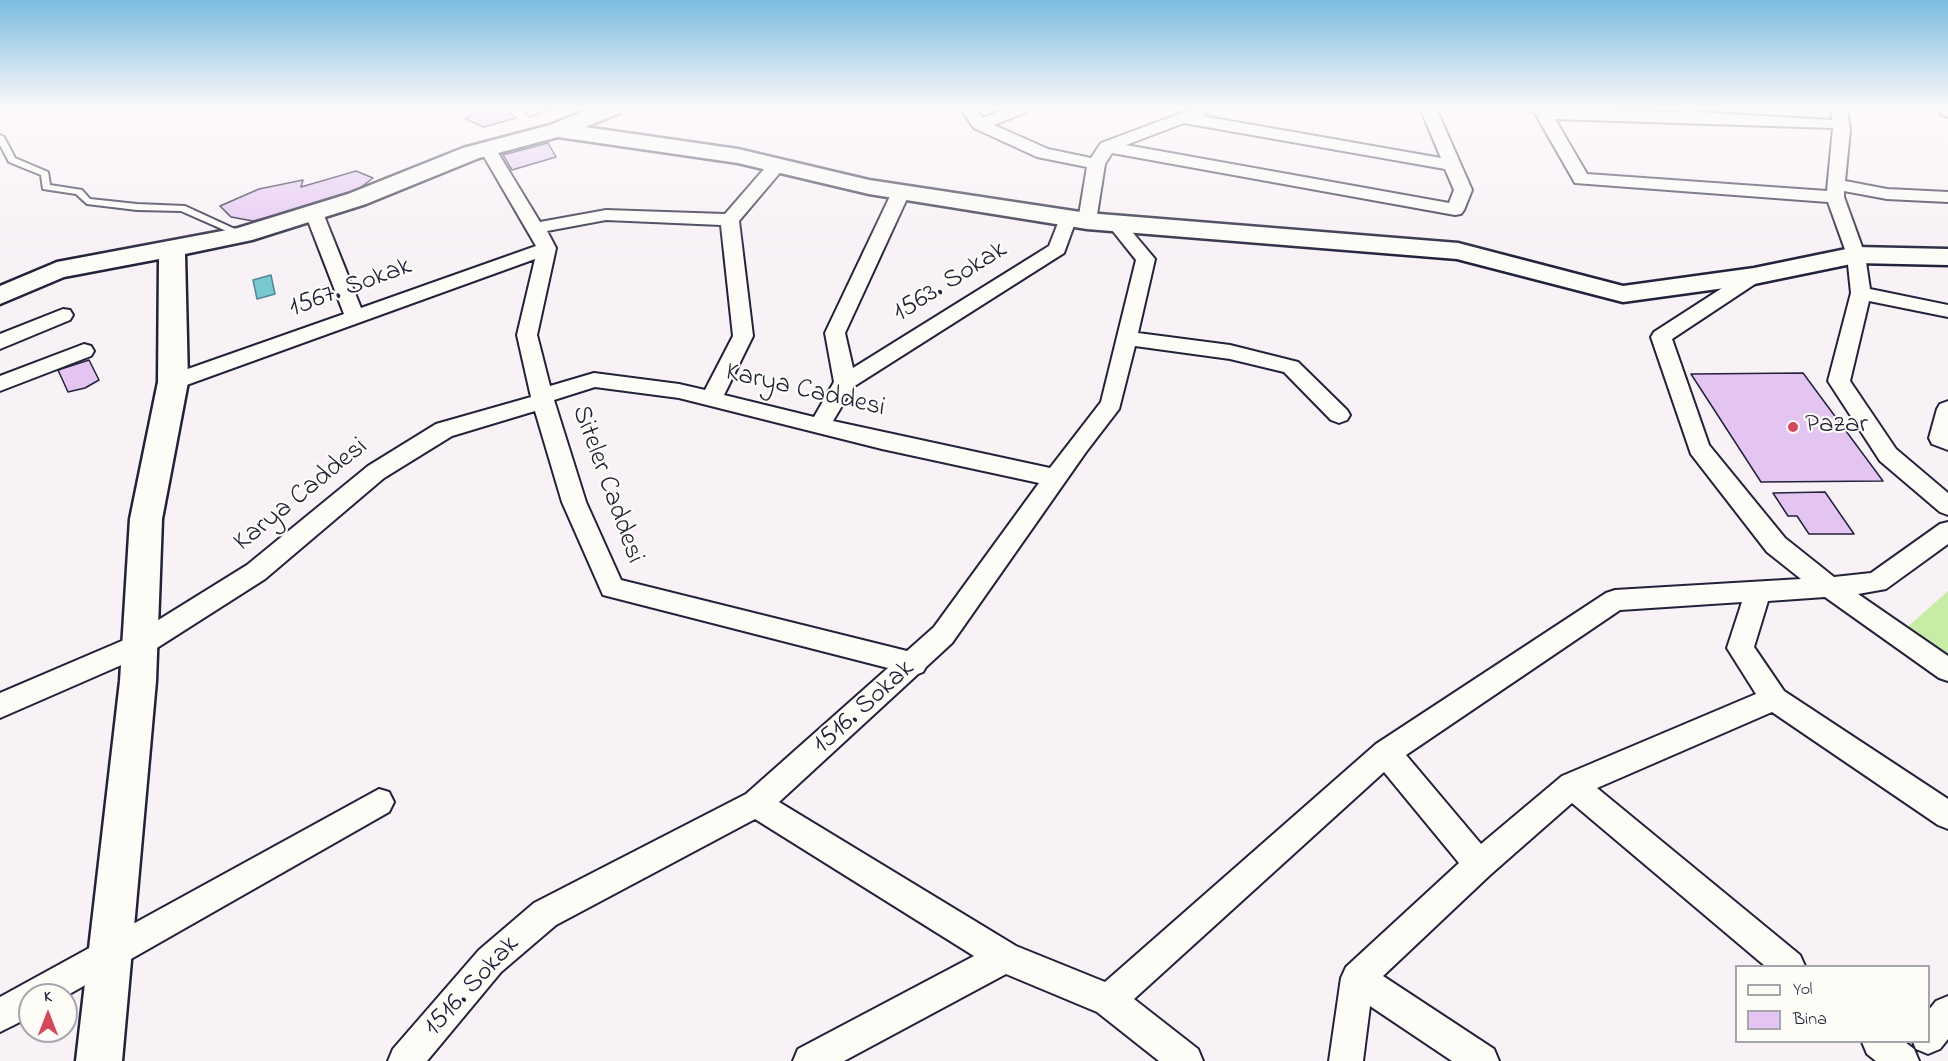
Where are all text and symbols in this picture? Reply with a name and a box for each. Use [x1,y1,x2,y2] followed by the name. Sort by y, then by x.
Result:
[888,235,1014,331] street label: 1563. Sokak
[285,252,417,326] street label: 1567. Sokak
[722,358,888,426] street label: Karya Caddesi
[562,402,650,568] street label: Siteler Caddesi
[1805,411,1868,443] place label: Pazar
[1786,420,1800,434] marker: Pazar
[229,432,375,560] street label: Karya Caddesi
[808,654,922,762] street label: 1516. Sokak
[418,930,528,1044] street label: 1516. Sokak
[1735,965,1930,1043] legend
[1793,977,1813,1003] text: Yol
[18,983,78,1043] north arrow
[44,985,52,1009] text: K
[1793,1007,1827,1033] text: Bina

